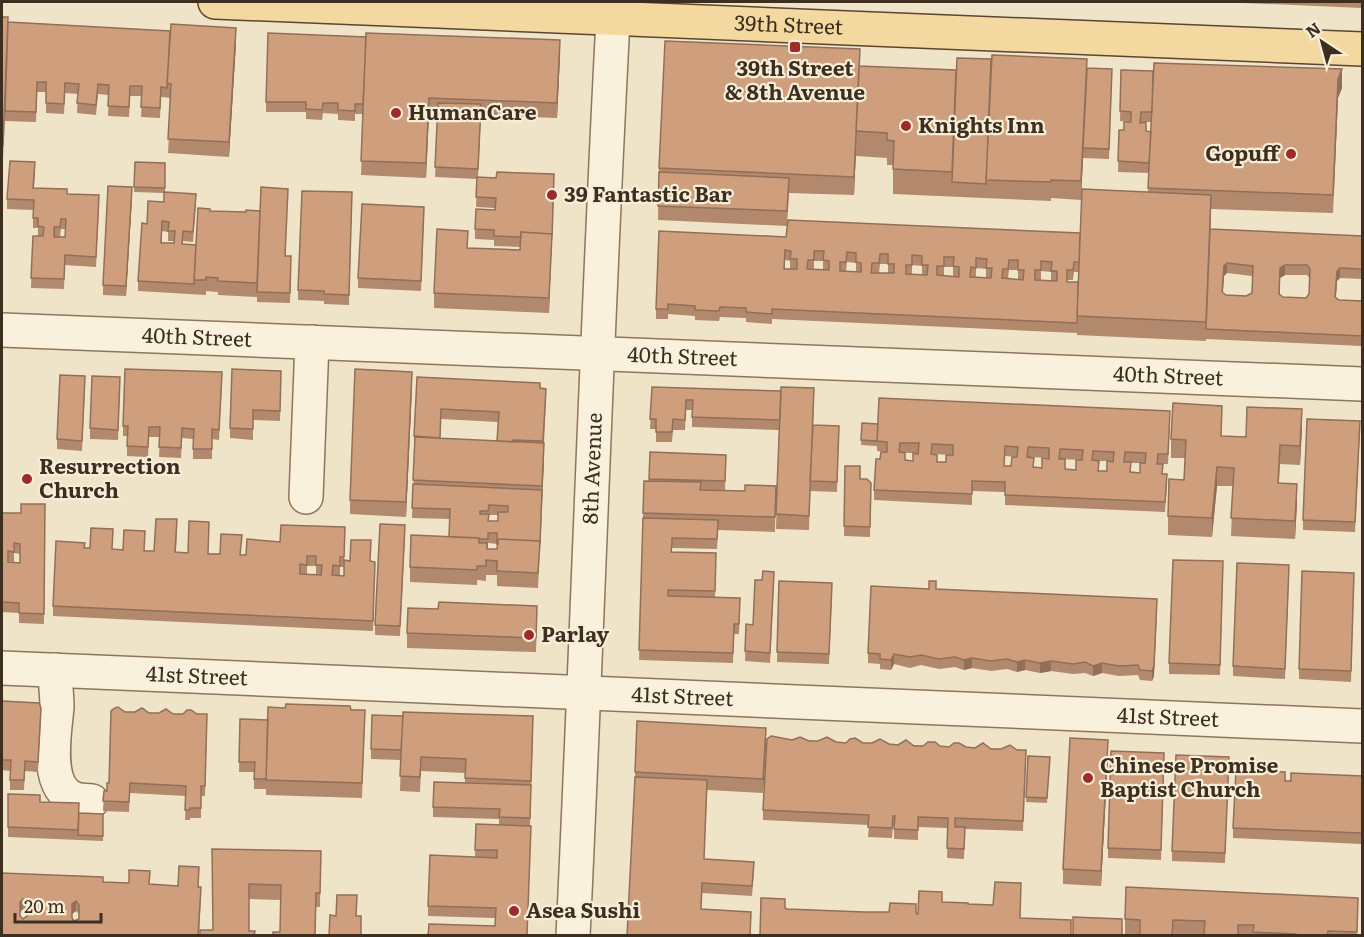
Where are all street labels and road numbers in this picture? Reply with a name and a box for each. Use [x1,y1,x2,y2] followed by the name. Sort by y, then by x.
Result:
[733,5,844,41] street label: 39th Street
[141,318,253,353] street label: 40th Street
[627,337,739,372] street label: 40th Street
[1112,356,1224,392] street label: 40th Street
[573,412,608,525] street label: 8th Avenue
[145,656,249,691] street label: 41st Street
[631,677,735,712] street label: 41st Street
[1116,698,1220,733] street label: 41st Street

